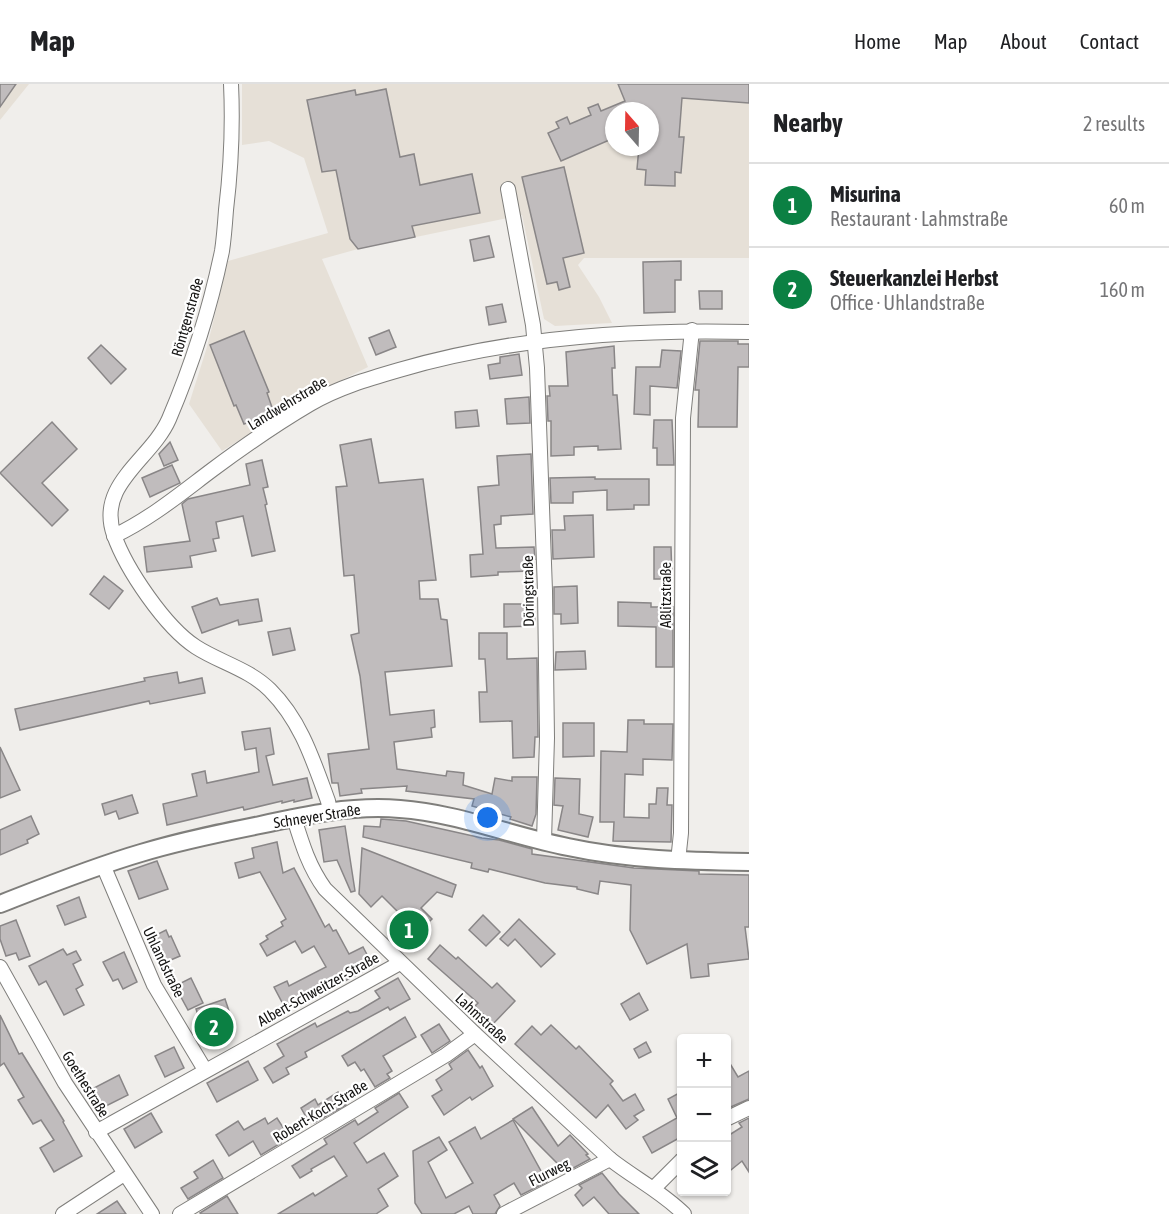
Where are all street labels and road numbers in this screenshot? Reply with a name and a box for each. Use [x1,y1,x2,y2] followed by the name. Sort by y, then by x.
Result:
[168,276,206,358] street label: Röntgenstraße
[244,373,330,433] street label: Landwehrstraße
[519,555,537,627] street label: Döringstraße
[657,562,674,628] street label: Aßlitzstraße
[272,801,362,831] street label: Schneyer Straße
[140,924,188,1000] street label: Uhlandstraße
[254,949,382,1029] street label: Albert-Schweitzer-Straße
[452,989,512,1047] street label: Lahmstraße
[59,1048,113,1120] street label: Goethestraße
[270,1076,370,1146] street label: Robert-Koch-Straße
[526,1154,573,1190] street label: Flurweg

